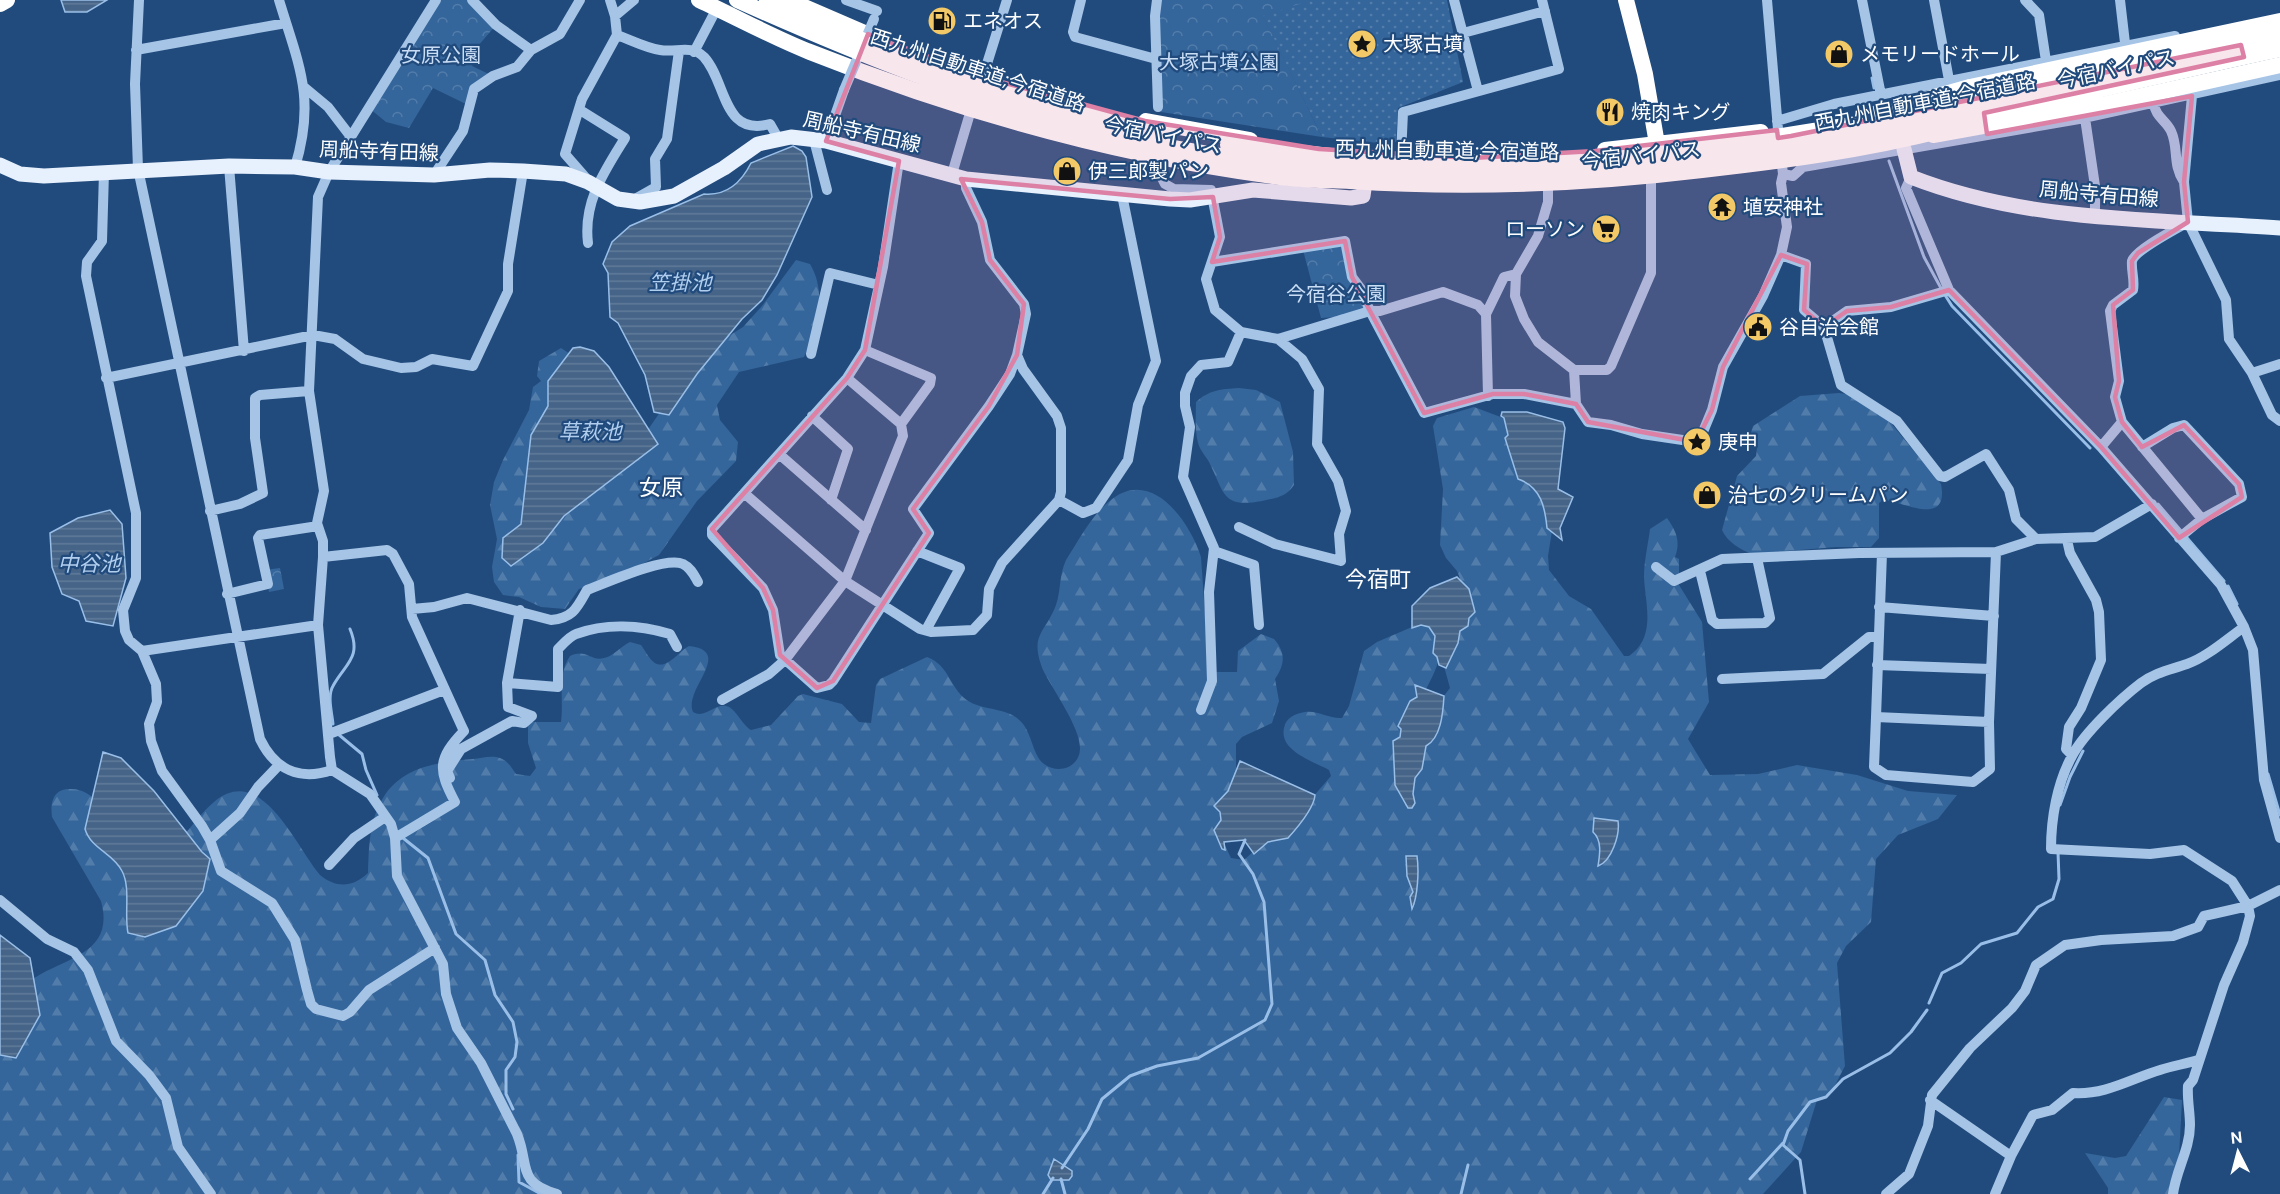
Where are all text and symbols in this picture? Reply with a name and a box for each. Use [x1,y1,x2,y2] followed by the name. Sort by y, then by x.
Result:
[926,5,958,37] fuel station icon: エネオス
[963,8,1043,34] place label: エネオス
[867,23,1089,117] street label: 西九州自動車道;今宿道路
[1346,28,1378,60] place icon: 大塚古墳
[1383,31,1463,57] place label: 大塚古墳
[1823,38,1855,70] shop icon: メモリードホール
[1860,41,2020,67] place label: メモリードホール
[401,42,481,68] park label: 女原公園
[2055,44,2177,94] street label: 今宿バイパス
[1159,49,1279,75] park label: 大塚古墳公園
[1812,68,2038,136] street label: 西九州自動車道;今宿道路
[1594,96,1626,128] restaurant icon: 焼肉キング
[1631,99,1730,125] place label: 焼肉キング
[801,106,923,158] street label: 周船寺有田線
[1102,111,1224,159] street label: 今宿バイパス
[1335,135,1559,165] street label: 西九州自動車道;今宿道路
[319,136,439,166] street label: 周船寺有田線
[1580,136,1702,174] street label: 今宿バイパス
[1051,155,1083,187] shop icon: 伊三郎製パン
[1088,158,1209,184] place label: 伊三郎製パン
[2038,176,2160,212] street label: 周船寺有田線
[1706,191,1738,223] temple icon: 埴安神社
[1743,194,1823,220] place label: 埴安神社
[1590,213,1622,245] supermarket icon: ローソン
[1505,216,1585,242] place label: ローソン
[649,269,713,297] water label: 笠掛池
[1286,281,1386,307] park label: 今宿谷公園
[1742,311,1774,343] public building icon: 谷自治会館
[1779,314,1879,340] place label: 谷自治会館
[559,418,623,446] water label: 草萩池
[1681,426,1713,458] place icon: 庚申
[1718,429,1758,455] place label: 庚申
[639,473,683,502] district label: 女原
[1691,479,1723,511] shop icon: 治七のクリームパン
[1728,482,1908,508] place label: 治七のクリームパン
[58,550,122,578] water label: 中谷池
[1345,565,1411,594] district label: 今宿町
[2208,1122,2268,1182] north arrow
[2230,1127,2243,1149] text: N

